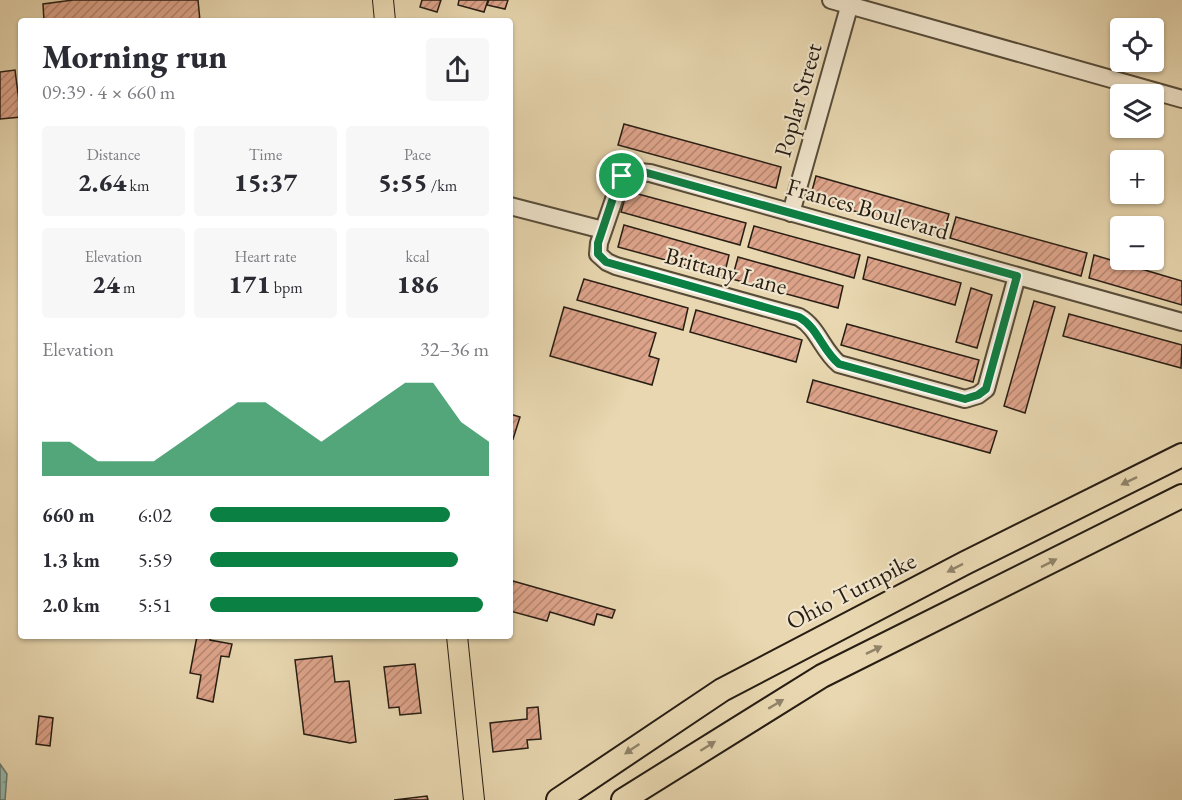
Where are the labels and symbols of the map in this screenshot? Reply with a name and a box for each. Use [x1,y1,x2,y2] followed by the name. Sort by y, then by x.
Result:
[767,39,829,160] street label: Poplar Street
[596,150,647,201] pin
[783,171,954,247] street label: Frances Boulevard
[662,239,791,302] street label: Brittany Lane
[1121,476,1138,485] one-way arrow
[781,545,921,637] street label: Ohio Turnpike
[1040,558,1057,568] one-way arrow
[946,563,963,573] one-way arrow
[866,645,883,655] one-way arrow
[768,698,784,709] one-way arrow
[700,741,716,752] one-way arrow
[624,743,640,754] one-way arrow

